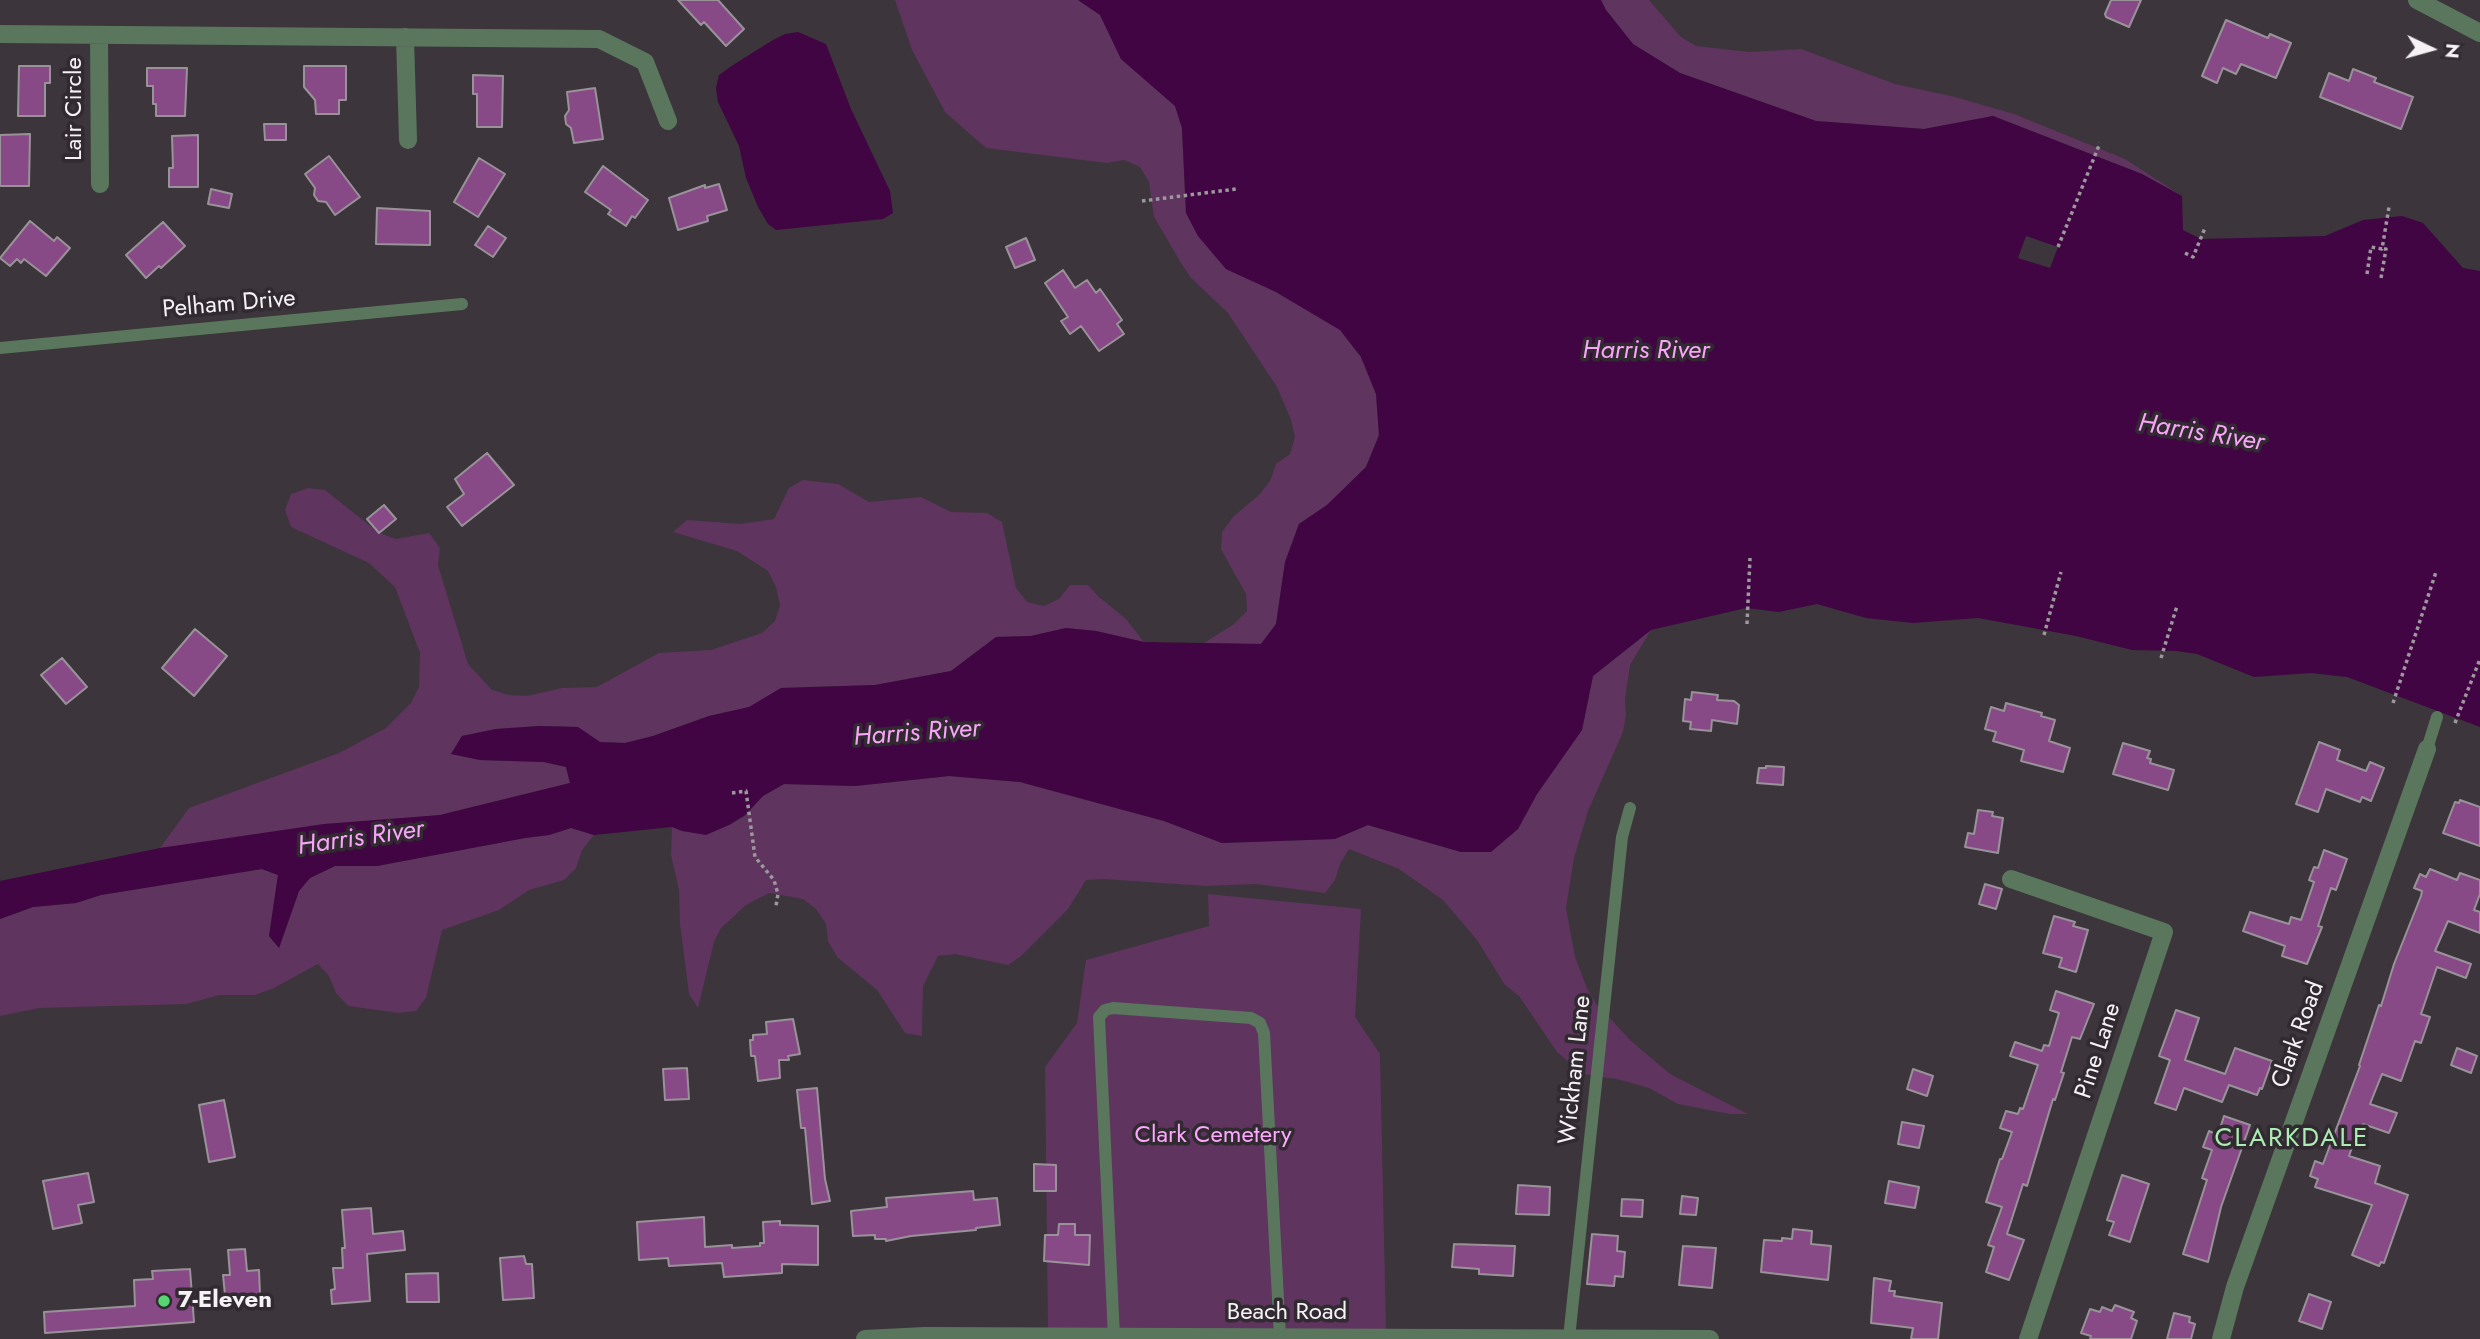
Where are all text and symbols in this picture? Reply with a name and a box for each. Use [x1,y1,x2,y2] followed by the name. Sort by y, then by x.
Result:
[2396,14,2466,84] north arrow
[2438,42,2467,60] text: N
[61,57,89,161] street label: Lair Circle
[161,285,297,325] street label: Pelham Drive
[1582,336,1710,368] water label: Harris River
[2136,409,2266,459] water label: Harris River
[852,714,982,754] water label: Harris River
[296,815,426,863] water label: Harris River
[2266,978,2332,1092] street label: Clark Road
[1554,994,1598,1146] street label: Wickham Lane
[2070,1000,2128,1102] street label: Pine Lane
[1134,1122,1292,1150] park label: Clark Cemetery
[2216,1124,2368,1156] district label: CLARKDALE
[178,1287,272,1315] place label: 7-Eleven
[156,1293,172,1309] marker: 7-Eleven
[1227,1299,1347,1327] street label: Beach Road

